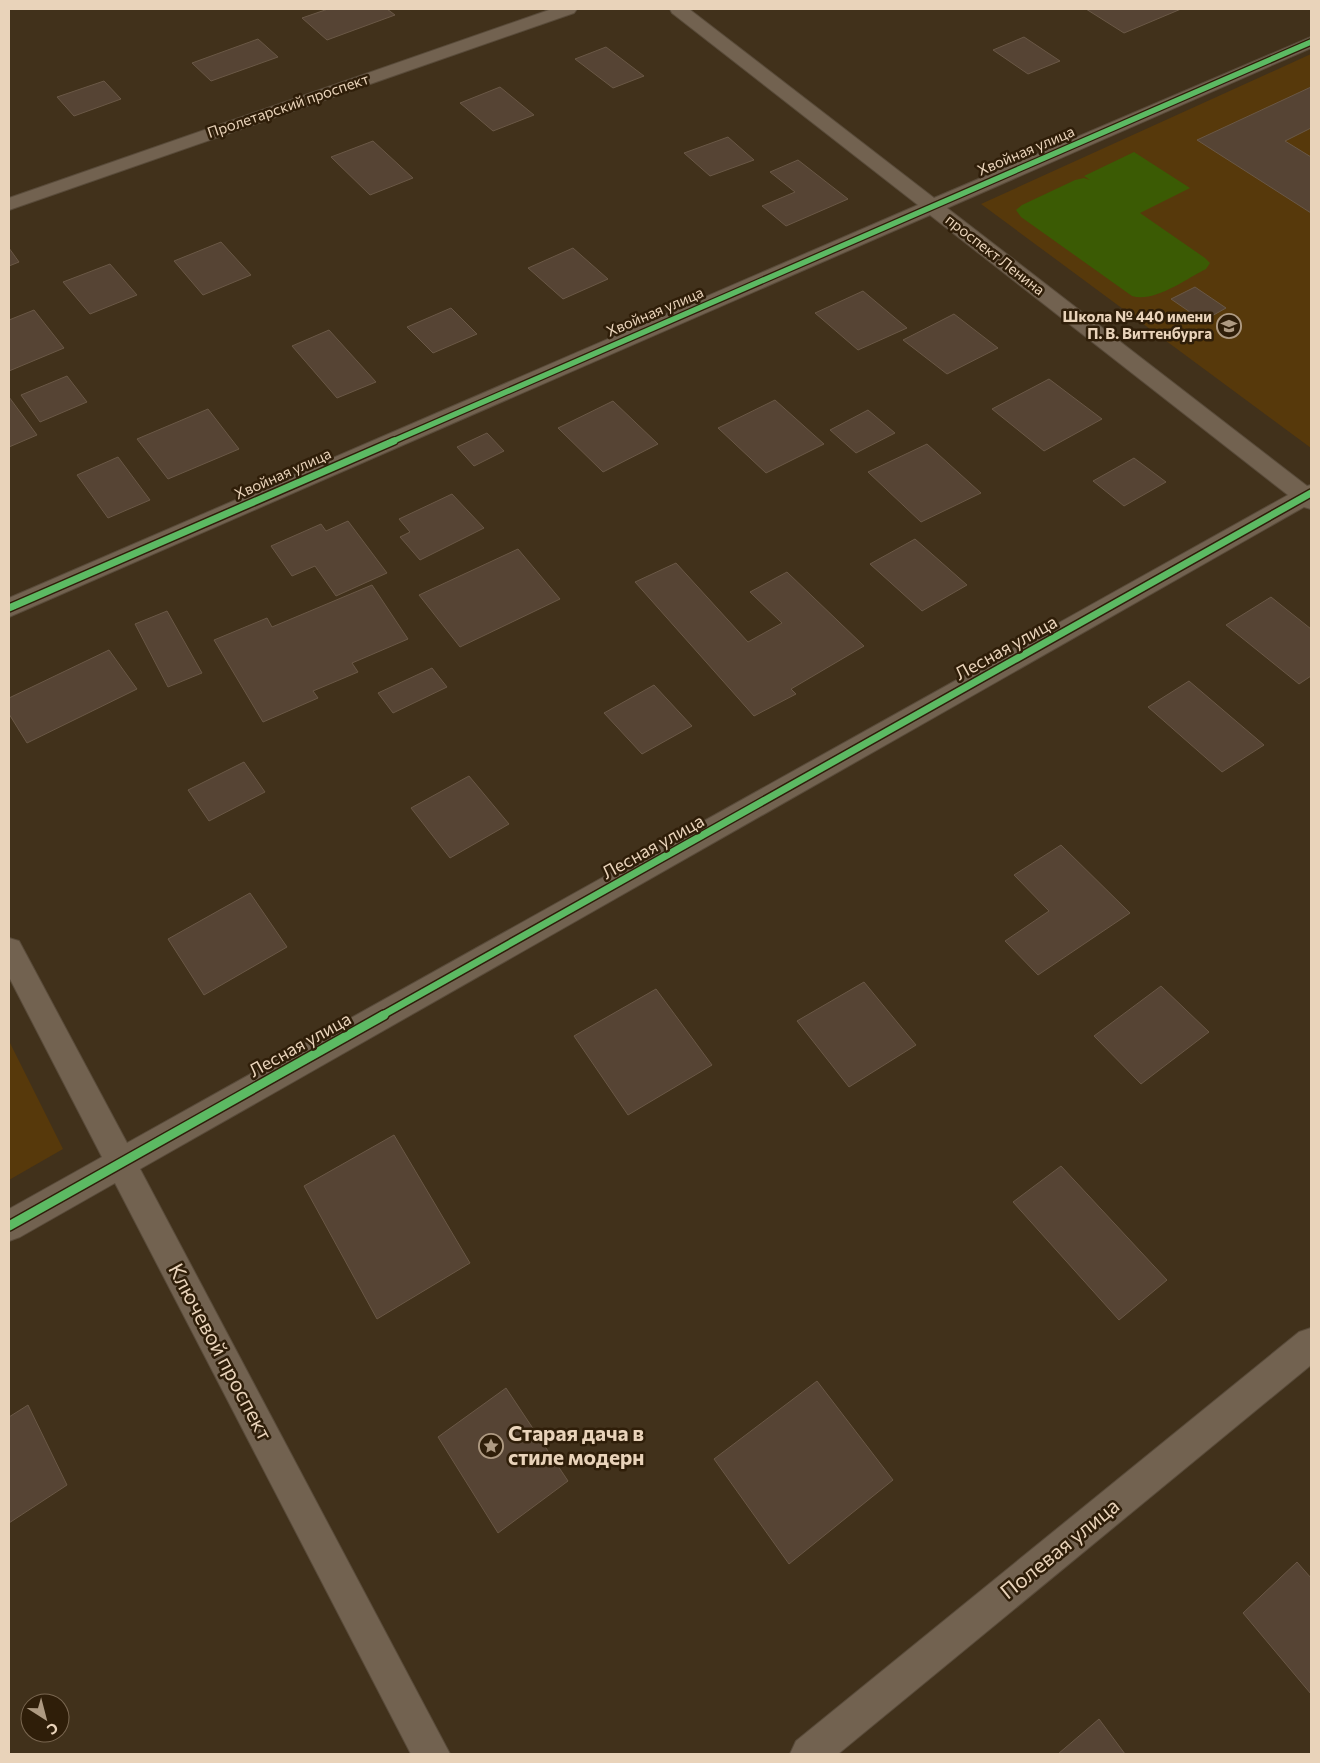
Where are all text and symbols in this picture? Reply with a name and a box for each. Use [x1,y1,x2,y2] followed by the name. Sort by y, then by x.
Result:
[204,69,371,141] street label: Пролетарский проспект
[974,122,1077,179] street label: Хвойная улица
[942,210,1049,298] street label: проспект Ленина
[603,283,706,340] street label: Хвойная улица
[1062,307,1212,342] place label: Школа № 440 имени П. В. Виттенбурга
[1216,313,1242,339] school or university icon: Школа № 440 имени П. В. Виттенбурга
[232,444,334,502] street label: Хвойная улица
[950,610,1061,684] street label: Лесная улица
[597,809,708,883] street label: Лесная улица
[244,1007,355,1081] street label: Лесная улица
[164,1259,279,1444] street label: Ключевой проспект
[508,1420,645,1469] place label: Старая дача в стиле модерн
[478,1433,504,1459] place icon: Старая дача в стиле модерн
[995,1492,1124,1603] street label: Полевая улица
[20,1693,70,1743] north arrow
[44,1719,62,1739] text: С

